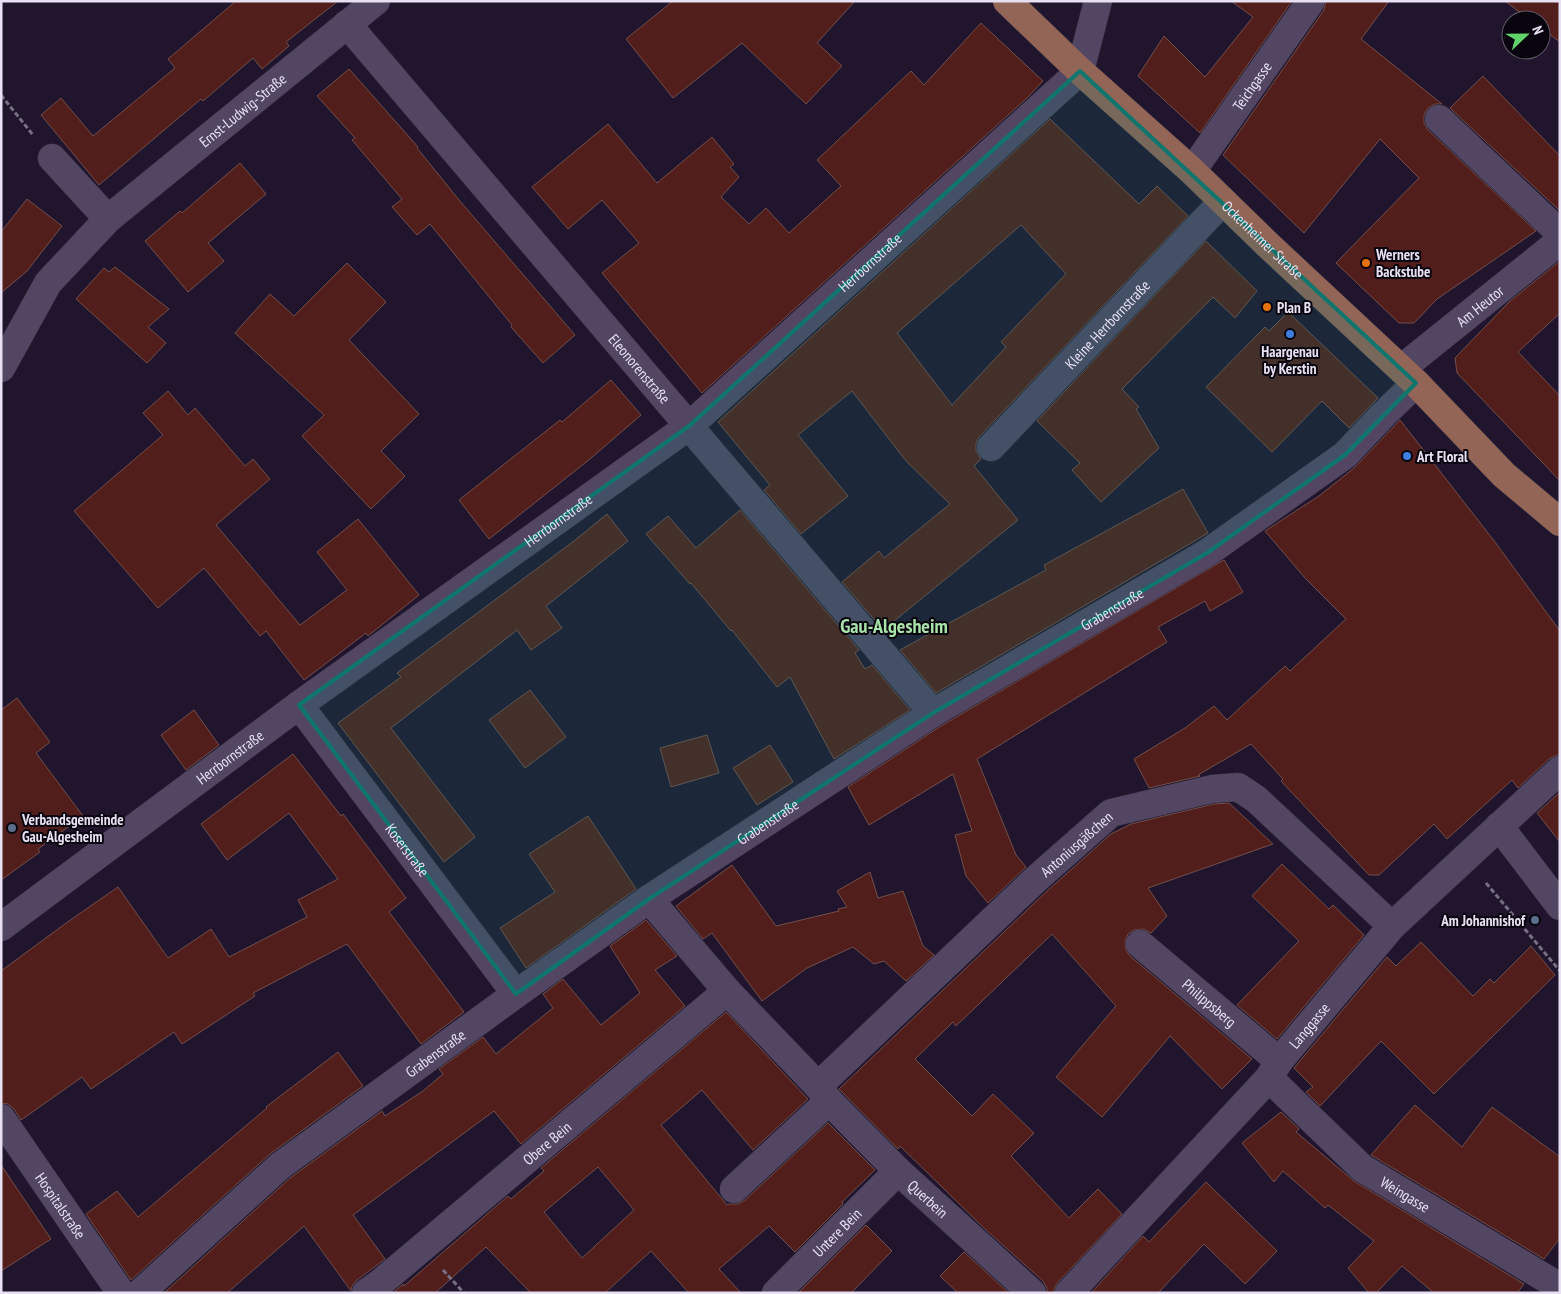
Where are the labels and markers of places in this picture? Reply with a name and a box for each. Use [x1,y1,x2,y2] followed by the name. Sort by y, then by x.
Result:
[1375,245,1430,281] place label: Werners Backstube
[1360,257,1372,269] marker: Werners Backstube
[1277,298,1311,317] place label: Plan B
[1261,301,1273,313] marker: Plan B
[1284,328,1296,340] marker: Haargenau by Kerstin
[1261,342,1319,378] place label: Haargenau by Kerstin
[1416,447,1468,466] place label: Art Floral
[1401,450,1413,462] marker: Art Floral
[21,810,124,846] place label: Verbandsgemeinde Gau-Algesheim
[6,822,18,834] marker: Verbandsgemeinde Gau-Algesheim
[1440,911,1526,930] place label: Am Johannishof
[1529,914,1541,926] marker: Am Johannishof

